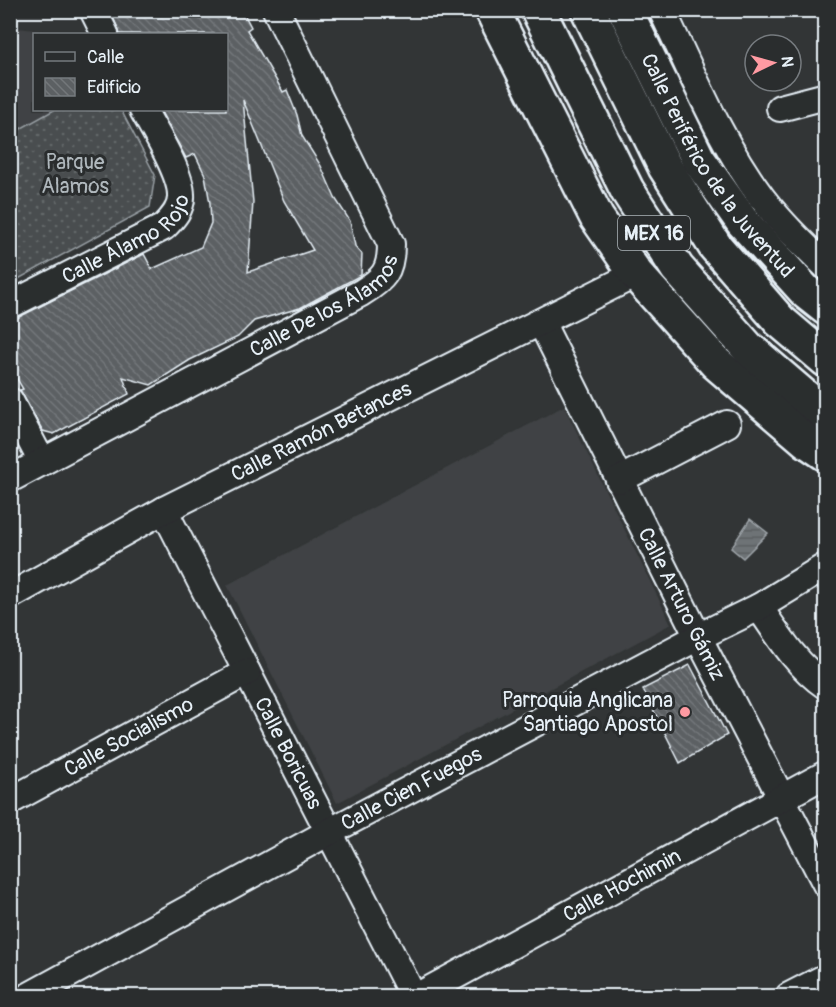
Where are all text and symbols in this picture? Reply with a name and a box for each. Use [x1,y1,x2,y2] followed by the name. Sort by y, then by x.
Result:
[33,33,228,111] legend
[743,33,803,93] north arrow
[87,46,124,69] text: Calle
[635,49,800,284] street label: Calle Periférico de la Juventud
[777,56,797,68] text: N
[87,76,141,99] text: Edificio
[41,149,109,200] park label: Parque Alamos
[57,193,195,290] street label: Calle Álamo Rojo
[618,216,690,250] road number: MEX 16
[245,252,404,363] street label: Calle De los Álamos
[226,375,416,488] street label: Calle Ramón Betances
[632,523,732,685] street label: Calle Arturo Gámiz
[502,687,673,738] place label: Parroquia Anglicana Santiago Apostol
[59,690,198,783] street label: Calle Socialismo
[249,692,329,814] street label: Calle Boricuas
[678,705,692,719] marker: Parroquia Anglicana Santiago Apostol
[336,740,487,837] street label: Calle Cien Fuegos
[558,842,685,928] street label: Calle Hochimin

